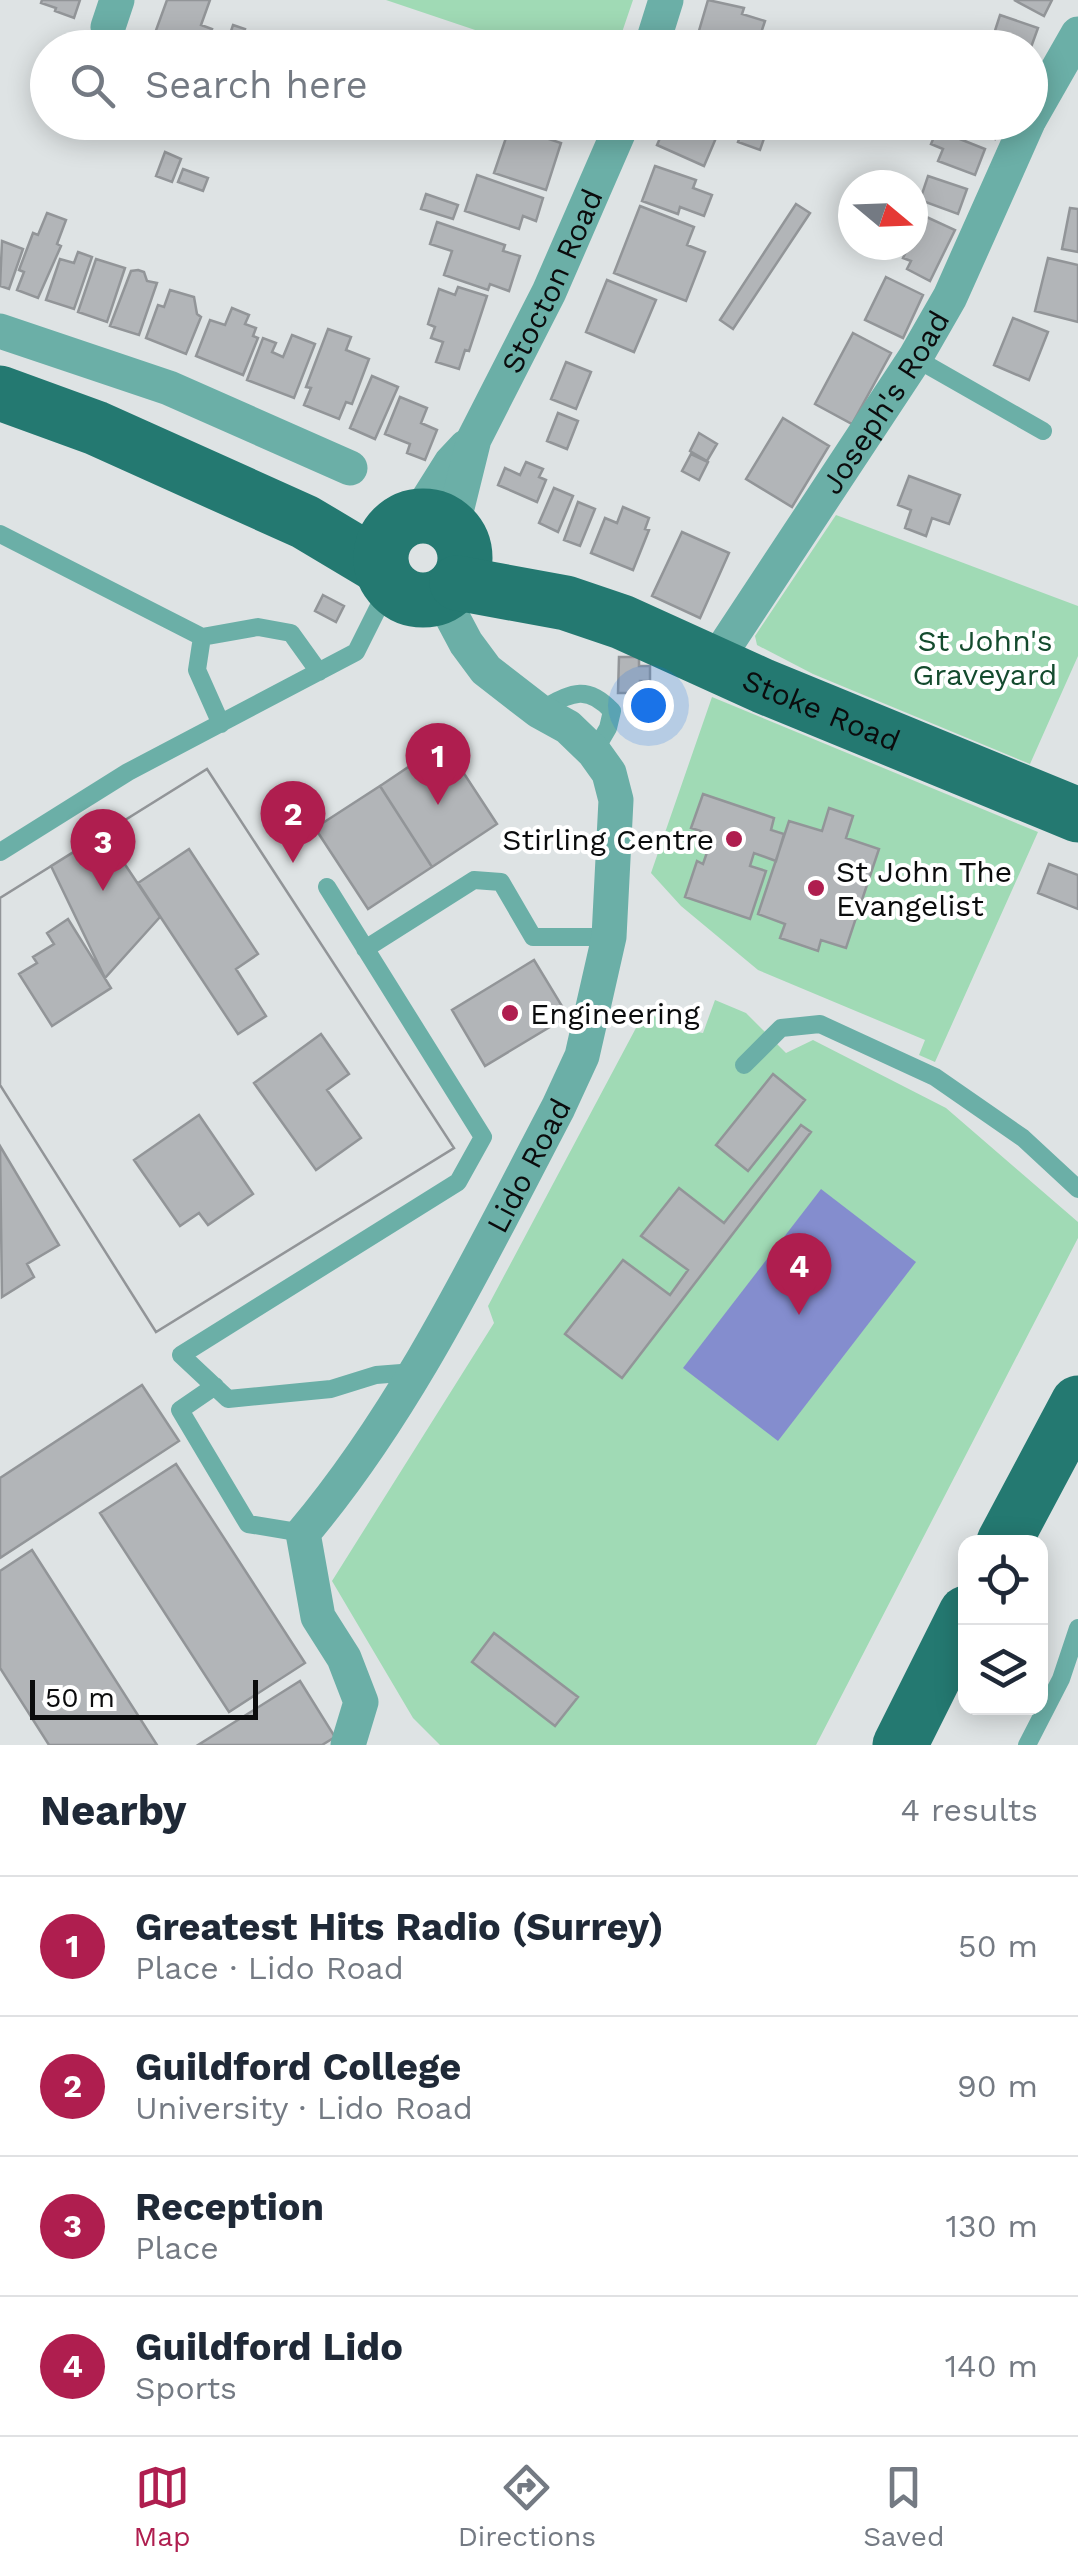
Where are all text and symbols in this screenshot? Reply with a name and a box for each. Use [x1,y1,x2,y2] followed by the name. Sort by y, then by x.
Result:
[30,30,1048,140] search box
[65,58,120,113] icon: search
[145,63,368,107] text: Search here
[838,170,928,260] north arrow
[493,183,609,379] street label: Stocton Road
[813,304,956,500] street label: Joseph's Road
[913,623,1057,692] park label: St John's Graveyard
[737,662,905,758] street label: Stoke Road
[623,680,674,731] your location
[406,722,470,805] pin: 1
[260,780,326,863] pin: 2
[70,808,136,891] pin: 3
[502,822,714,857] place label: Stirling Centre
[723,828,745,850] marker: Stirling Centre
[836,854,1012,923] place label: St John The Evangelist
[805,877,827,899] marker: St John The Evangelist
[530,996,700,1031] place label: Engineering
[499,1002,521,1024] marker: Engineering
[479,1092,577,1238] street label: Lido Road
[766,1232,832,1315] pin: 4
[958,1535,1048,1715] map controls
[958,1535,1048,1625] button: locate
[958,1625,1048,1715] button: layers
[30,1675,258,1720] scale bar
[45,1681,115,1714] text: 50 m
[40,1786,187,1835] text: Nearby
[900,1791,1038,1829] text: 4 results
[135,1905,664,1949] text: Greatest Hits Radio (Surrey)
[66,1927,79,1965] text: 1
[958,1927,1038,1965] text: 50 m
[135,1949,404,1987] text: Place · Lido Road
[135,2045,461,2089] text: Guildford College
[63,2067,82,2105] text: 2
[957,2067,1038,2105] text: 90 m
[135,2089,473,2127] text: University · Lido Road
[135,2185,324,2229] text: Reception
[63,2207,82,2245] text: 3
[946,2207,1038,2245] text: 130 m
[135,2229,219,2267] text: Place
[135,2325,403,2369] text: Guildford Lido
[62,2347,83,2385] text: 4
[945,2347,1038,2385] text: 140 m
[135,2369,237,2407] text: Sports
[134,2460,191,2553] tab: Map
[458,2460,596,2553] tab: Directions
[863,2460,944,2553] tab: Saved

